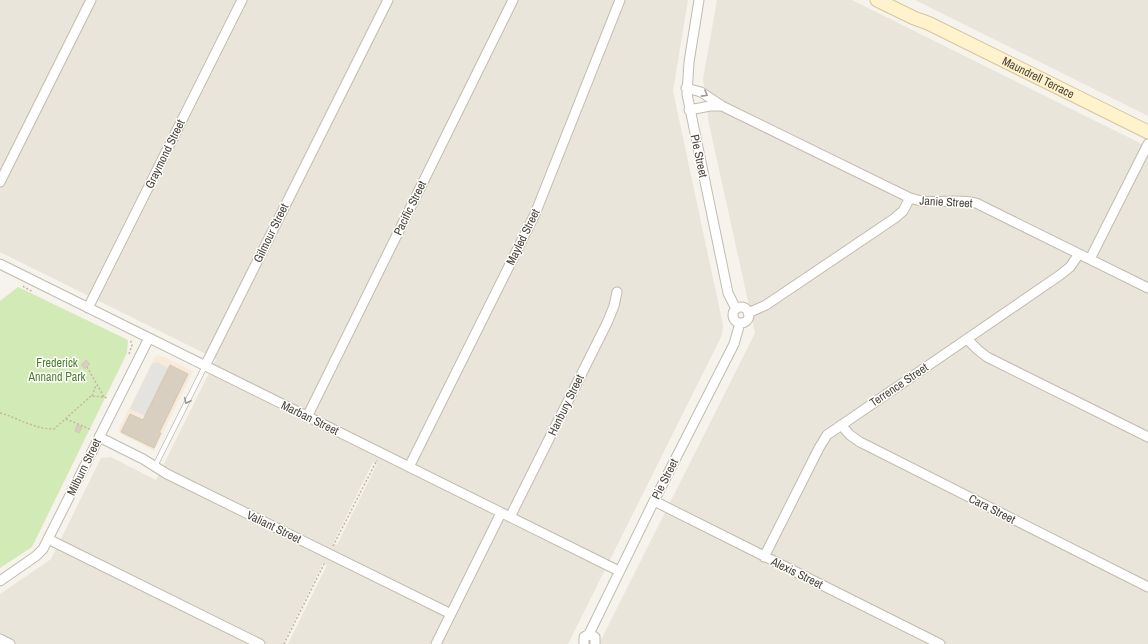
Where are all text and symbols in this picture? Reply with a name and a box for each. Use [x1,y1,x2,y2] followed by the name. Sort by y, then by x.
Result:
[999,53,1077,102] street label: Maundrell Terrace
[701,90,708,97] one-way arrow
[141,117,189,191] street label: Graymond Street
[687,133,711,179] street label: Pie Street
[390,178,430,238] street label: Pacific Street
[919,193,973,211] street label: Janie Street
[250,201,292,265] street label: Gilmour Street
[503,206,544,268] street label: Mayled Street
[28,355,86,385] park label: Frederick Annand Park
[867,359,932,410] street label: Terrence Street
[544,372,588,438] street label: Hanbury Street
[185,397,192,404] one-way arrow
[278,397,342,439] street label: Marban Street
[63,435,105,498] street label: Milburn Street
[648,456,682,502] street label: Pie Street
[966,490,1018,528] street label: Cara Street
[244,507,304,547] street label: Valiant Street
[768,553,826,593] street label: Alexis Street

